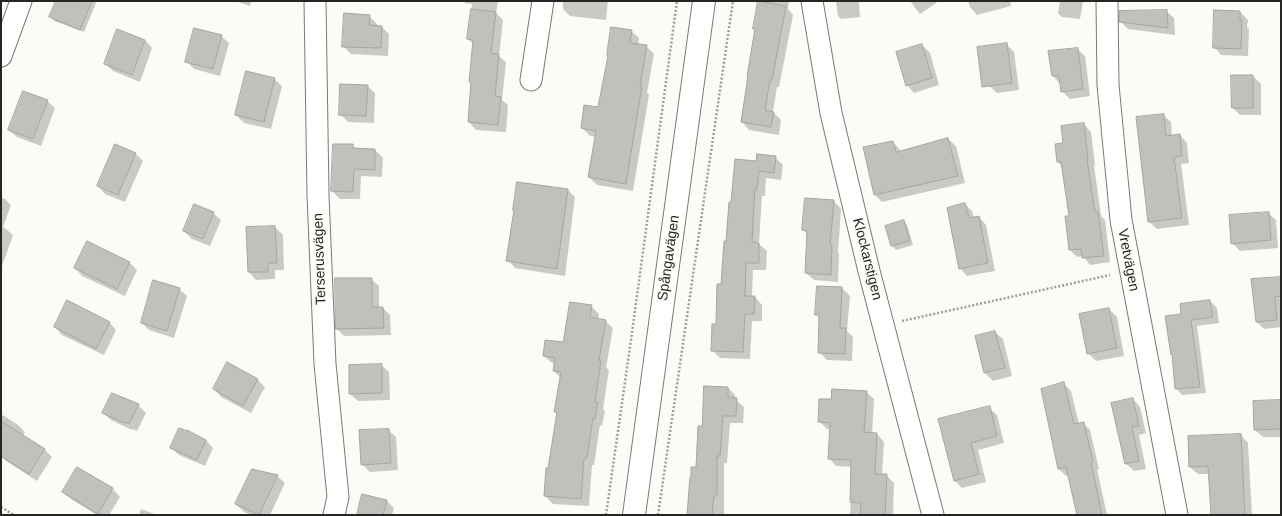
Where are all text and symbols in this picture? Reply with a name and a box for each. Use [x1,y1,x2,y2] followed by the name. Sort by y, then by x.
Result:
[310,213,330,305] street label: Terserusvägen
[655,214,683,302] street label: Spångavägen
[849,216,885,302] street label: Klockarstigen
[1114,227,1142,293] street label: Vretvägen

